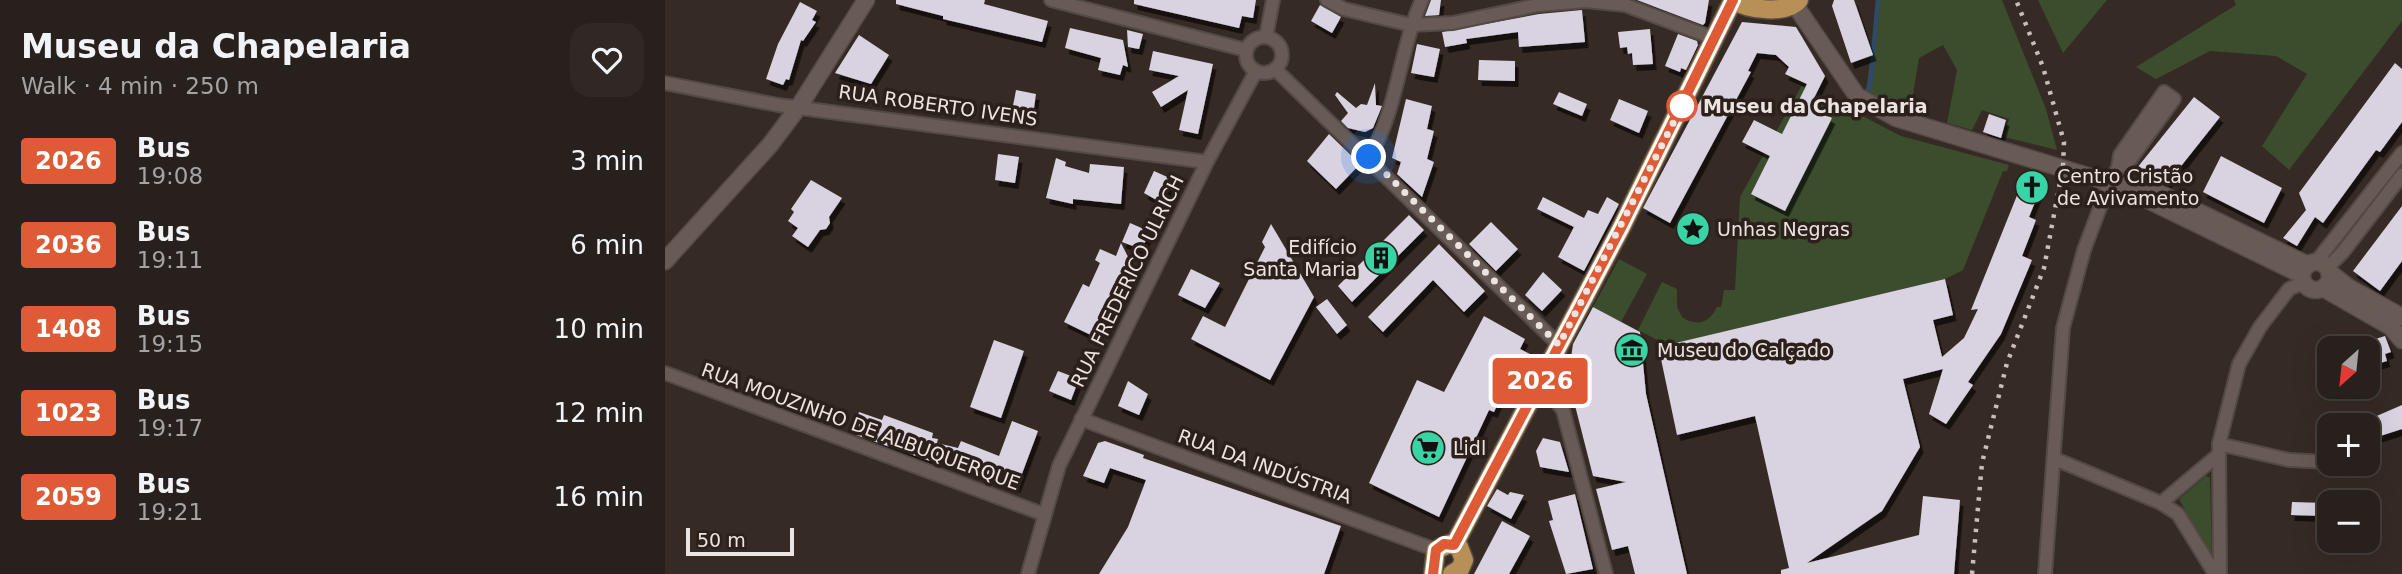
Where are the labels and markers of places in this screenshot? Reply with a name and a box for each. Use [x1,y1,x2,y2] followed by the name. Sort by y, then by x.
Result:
[1667,91,1697,121] marker: Museu da Chapelaria
[1703,95,1928,117] place label: Museu da Chapelaria
[2057,165,2199,209] place label: Centro Cristão de Avivamento
[2013,168,2051,206] church icon: Centro Cristão de Avivamento
[1674,210,1712,248] place icon: Unhas Negras
[1717,218,1850,240] place label: Unhas Negras
[1243,236,1357,280] place label: Edifício Santa Maria
[1362,239,1400,277] building icon: Edifício Santa Maria
[1613,331,1651,369] museum icon: Museu do Calçado
[1657,339,1831,361] place label: Museu do Calçado
[1409,429,1447,467] supermarket icon: Lidl
[1453,437,1486,459] place label: Lidl

